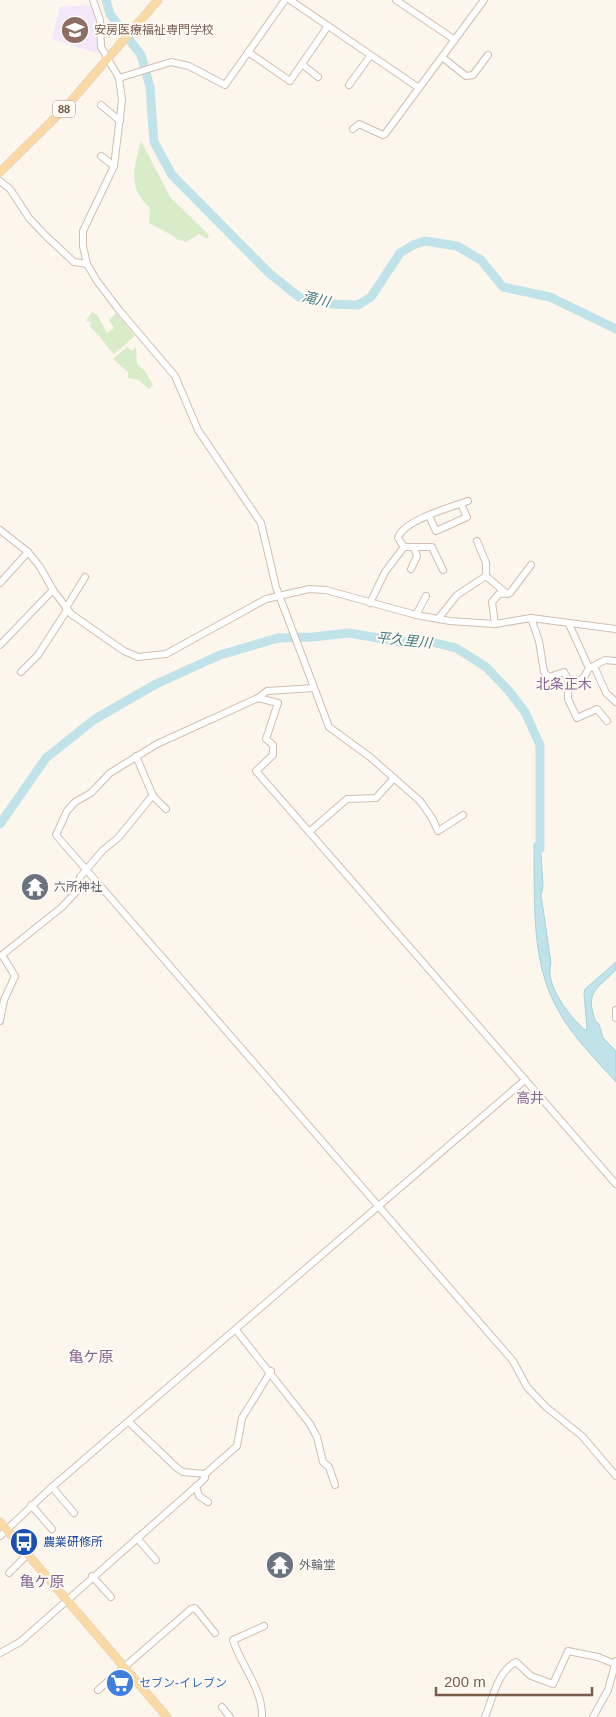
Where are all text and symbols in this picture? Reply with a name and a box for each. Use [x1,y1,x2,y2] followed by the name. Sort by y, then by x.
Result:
[60,15,90,45] school or university icon: 安房医療福祉専門学校
[94,23,214,37] place label: 安房医療福祉専門学校
[53,100,75,118] road number: 88
[301,288,333,310] water label: 滝川
[375,629,435,651] water label: 平久里川
[536,676,592,692] district label: 北条正木
[20,872,50,902] temple icon: 六所神社
[54,880,102,894] place label: 六所神社
[516,1090,544,1106] district label: 高井
[68,1348,114,1365] district label: 亀ケ原
[9,1527,39,1557] bus stop icon: 農業研修所
[43,1535,103,1549] place label: 農業研修所
[265,1550,295,1580] temple icon: 外輪堂
[299,1558,335,1572] place label: 外輪堂
[19,1573,65,1590] district label: 亀ケ原
[436,1664,592,1696] scale bar
[105,1668,135,1698] supermarket icon: セブン-イレブン
[444,1673,486,1690] text: 200 m
[139,1676,227,1690] place label: セブン-イレブン

